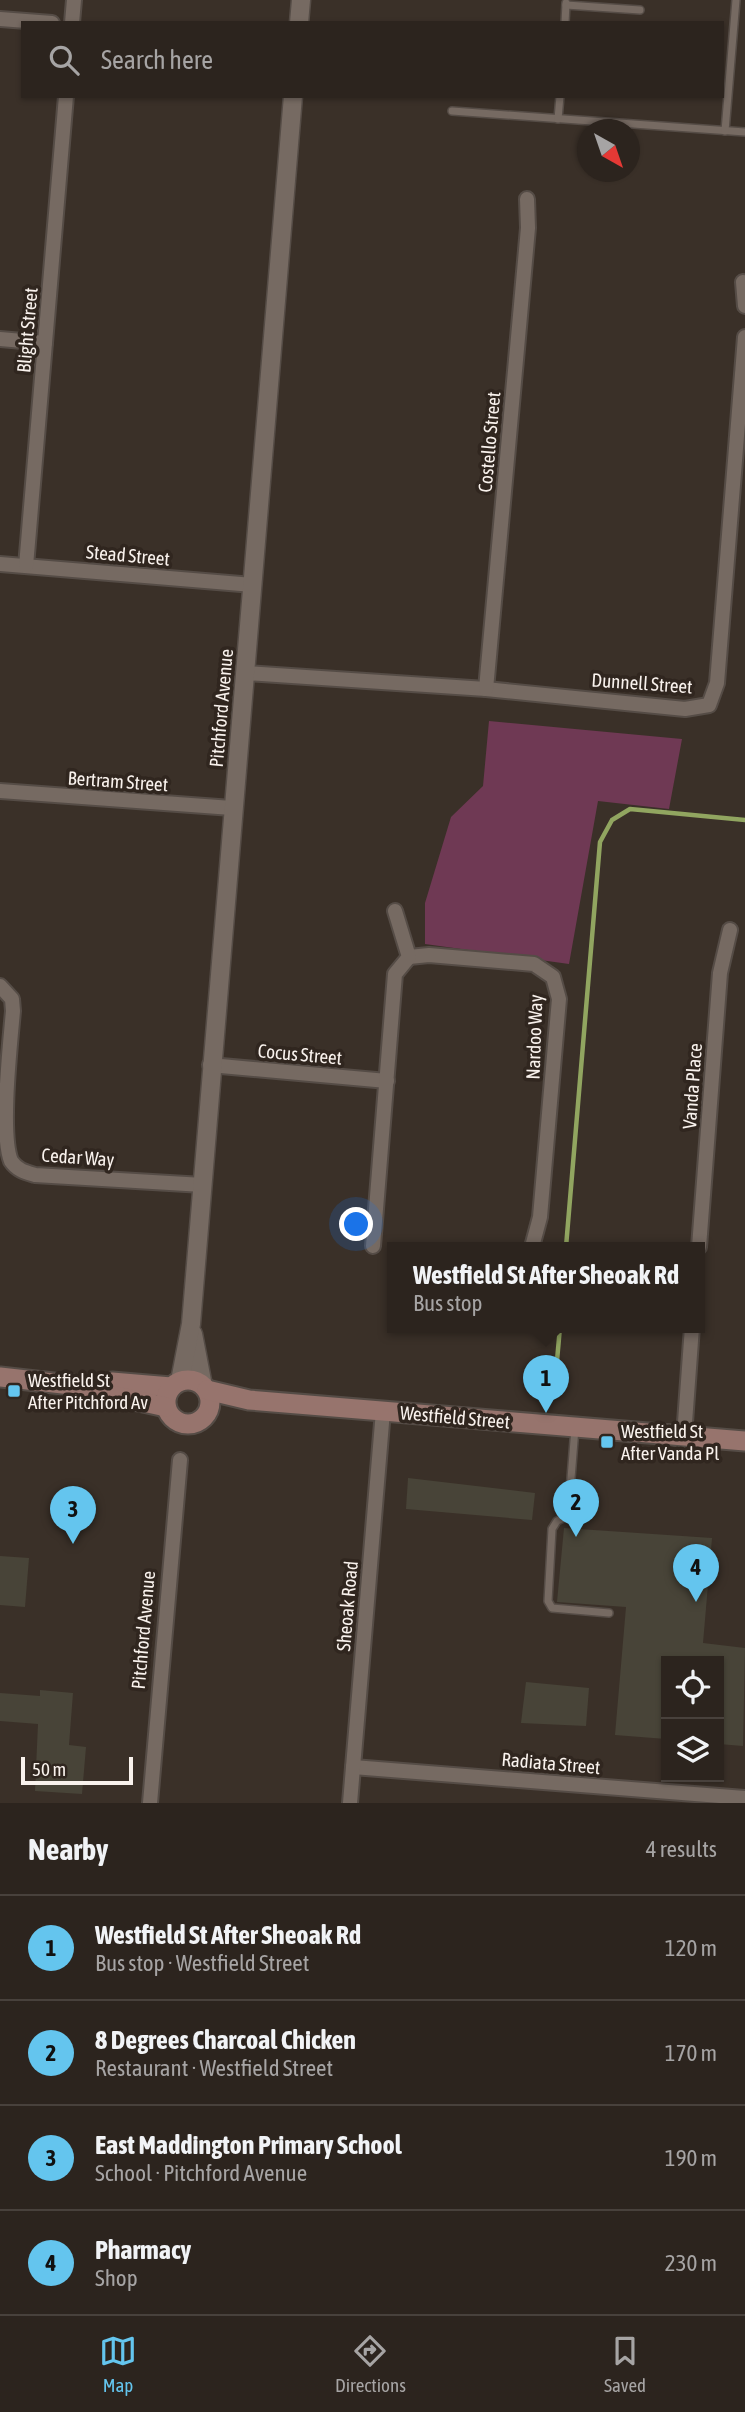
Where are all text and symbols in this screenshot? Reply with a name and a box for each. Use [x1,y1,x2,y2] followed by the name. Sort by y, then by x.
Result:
[21,21,724,98] search box
[45,41,83,79] icon: search
[101,45,213,75] text: Search here
[577,119,640,182] north arrow
[12,286,42,374] street label: Blight Street
[474,391,504,493] street label: Costello Street
[85,540,171,570] street label: Stead Street
[205,648,237,768] street label: Pitchford Avenue
[591,668,693,698] street label: Dunnell Street
[67,767,169,795] street label: Bertram Street
[522,994,546,1080] street label: Nardoo Way
[257,1039,343,1069] street label: Cocus Street
[678,1042,706,1130] street label: Vanda Place
[41,1143,115,1171] street label: Cedar Way
[339,1207,373,1241] your location
[387,1242,705,1333] popup
[413,1260,679,1290] text: Westfield St After Sheoak Rd
[413,1290,483,1316] text: Bus stop
[523,1355,569,1413] pin: 1
[28,1369,148,1413] place label: Westfield St After Pitchford Av
[6,1383,22,1399] marker: Westfield St After Pitchford Av
[399,1401,511,1433] street label: Westfield Street
[621,1420,719,1464] place label: Westfield St After Vanda Pl
[599,1434,615,1450] marker: Westfield St After Vanda Pl
[553,1479,599,1537] pin: 2
[50,1486,96,1544] pin: 3
[673,1544,719,1602] pin: 4
[332,1560,362,1652] street label: Sheoak Road
[127,1570,159,1690] street label: Pitchford Avenue
[661,1656,724,1782] map controls
[661,1656,724,1719] button: locate
[661,1719,724,1782] button: layers
[501,1748,601,1778] street label: Radiata Street
[21,1754,133,1786] scale bar
[32,1758,66,1780] text: 50 m
[28,1832,108,1866] text: Nearby
[646,1836,717,1862] text: 4 results
[95,1920,361,1950] text: Westfield St After Sheoak Rd
[46,1935,56,1961] text: 1
[665,1935,717,1961] text: 120 m
[95,1950,309,1976] text: Bus stop · Westfield Street
[95,2025,356,2055] text: 8 Degrees Charcoal Chicken
[46,2040,56,2066] text: 2
[665,2040,717,2066] text: 170 m
[95,2055,333,2081] text: Restaurant · Westfield Street
[95,2130,402,2160] text: East Maddington Primary School
[46,2145,56,2171] text: 3
[665,2145,717,2171] text: 190 m
[95,2160,307,2186] text: School · Pitchford Avenue
[95,2235,191,2265] text: Pharmacy
[46,2250,56,2276] text: 4
[665,2250,717,2276] text: 230 m
[95,2265,138,2291] text: Shop
[99,2332,137,2396] tab: Map
[335,2332,406,2396] tab: Directions
[604,2332,646,2396] tab: Saved

